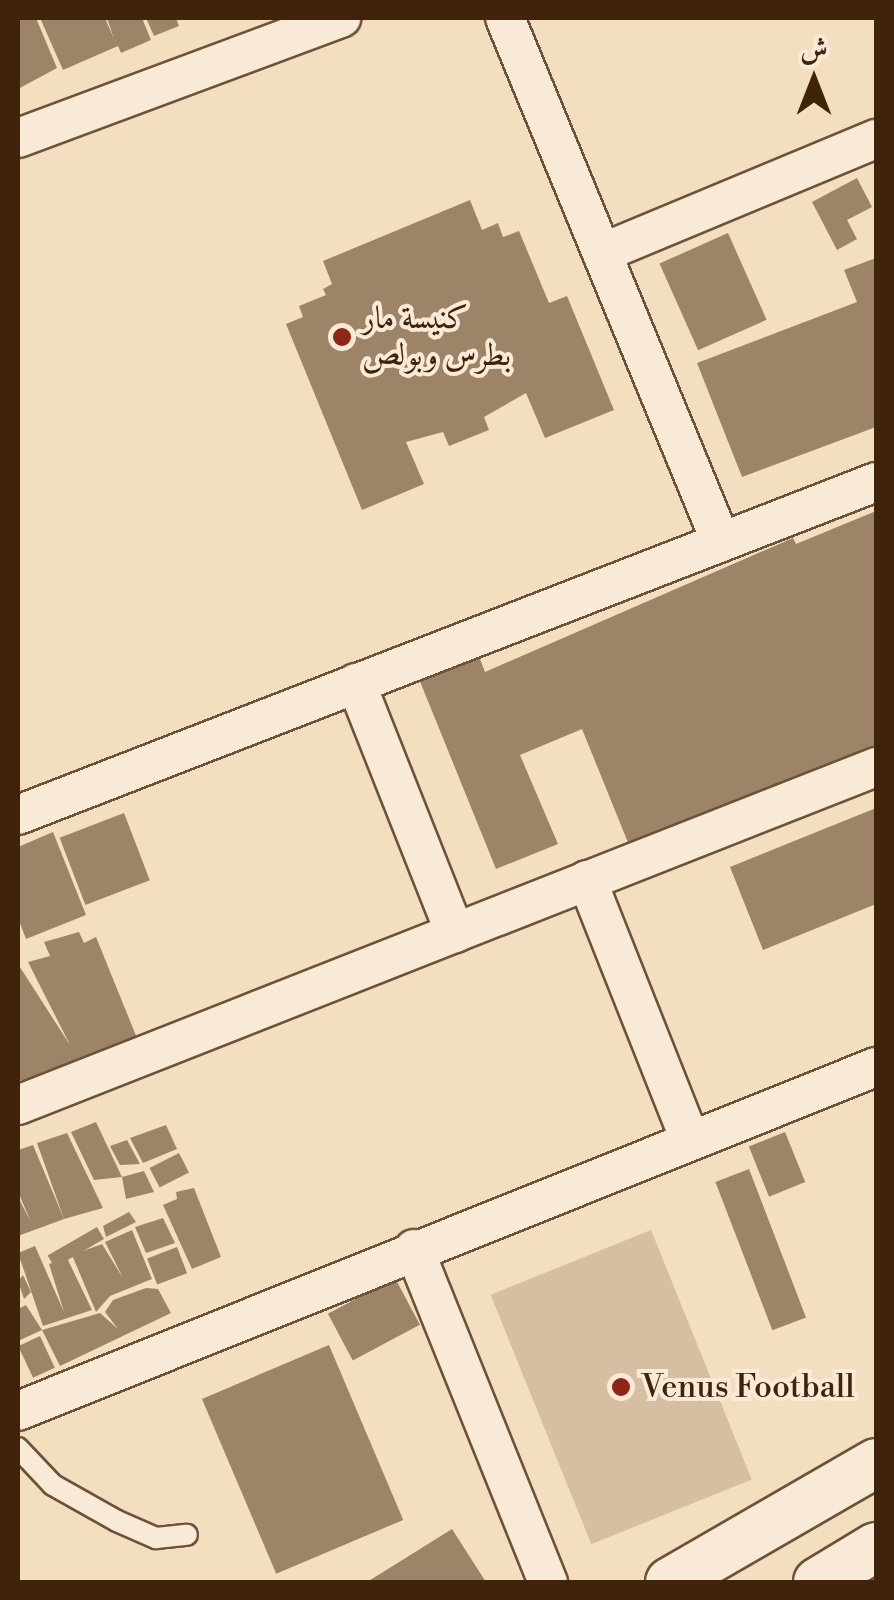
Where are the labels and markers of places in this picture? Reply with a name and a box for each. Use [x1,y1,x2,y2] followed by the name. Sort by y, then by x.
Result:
[362,300,511,375] place label: كنيسة مار بطرس وبولص
[331,326,353,348] marker: كنيسة مار بطرس وبولص
[641,1368,855,1406] place label: Venus Football
[610,1376,632,1398] marker: Venus Football

